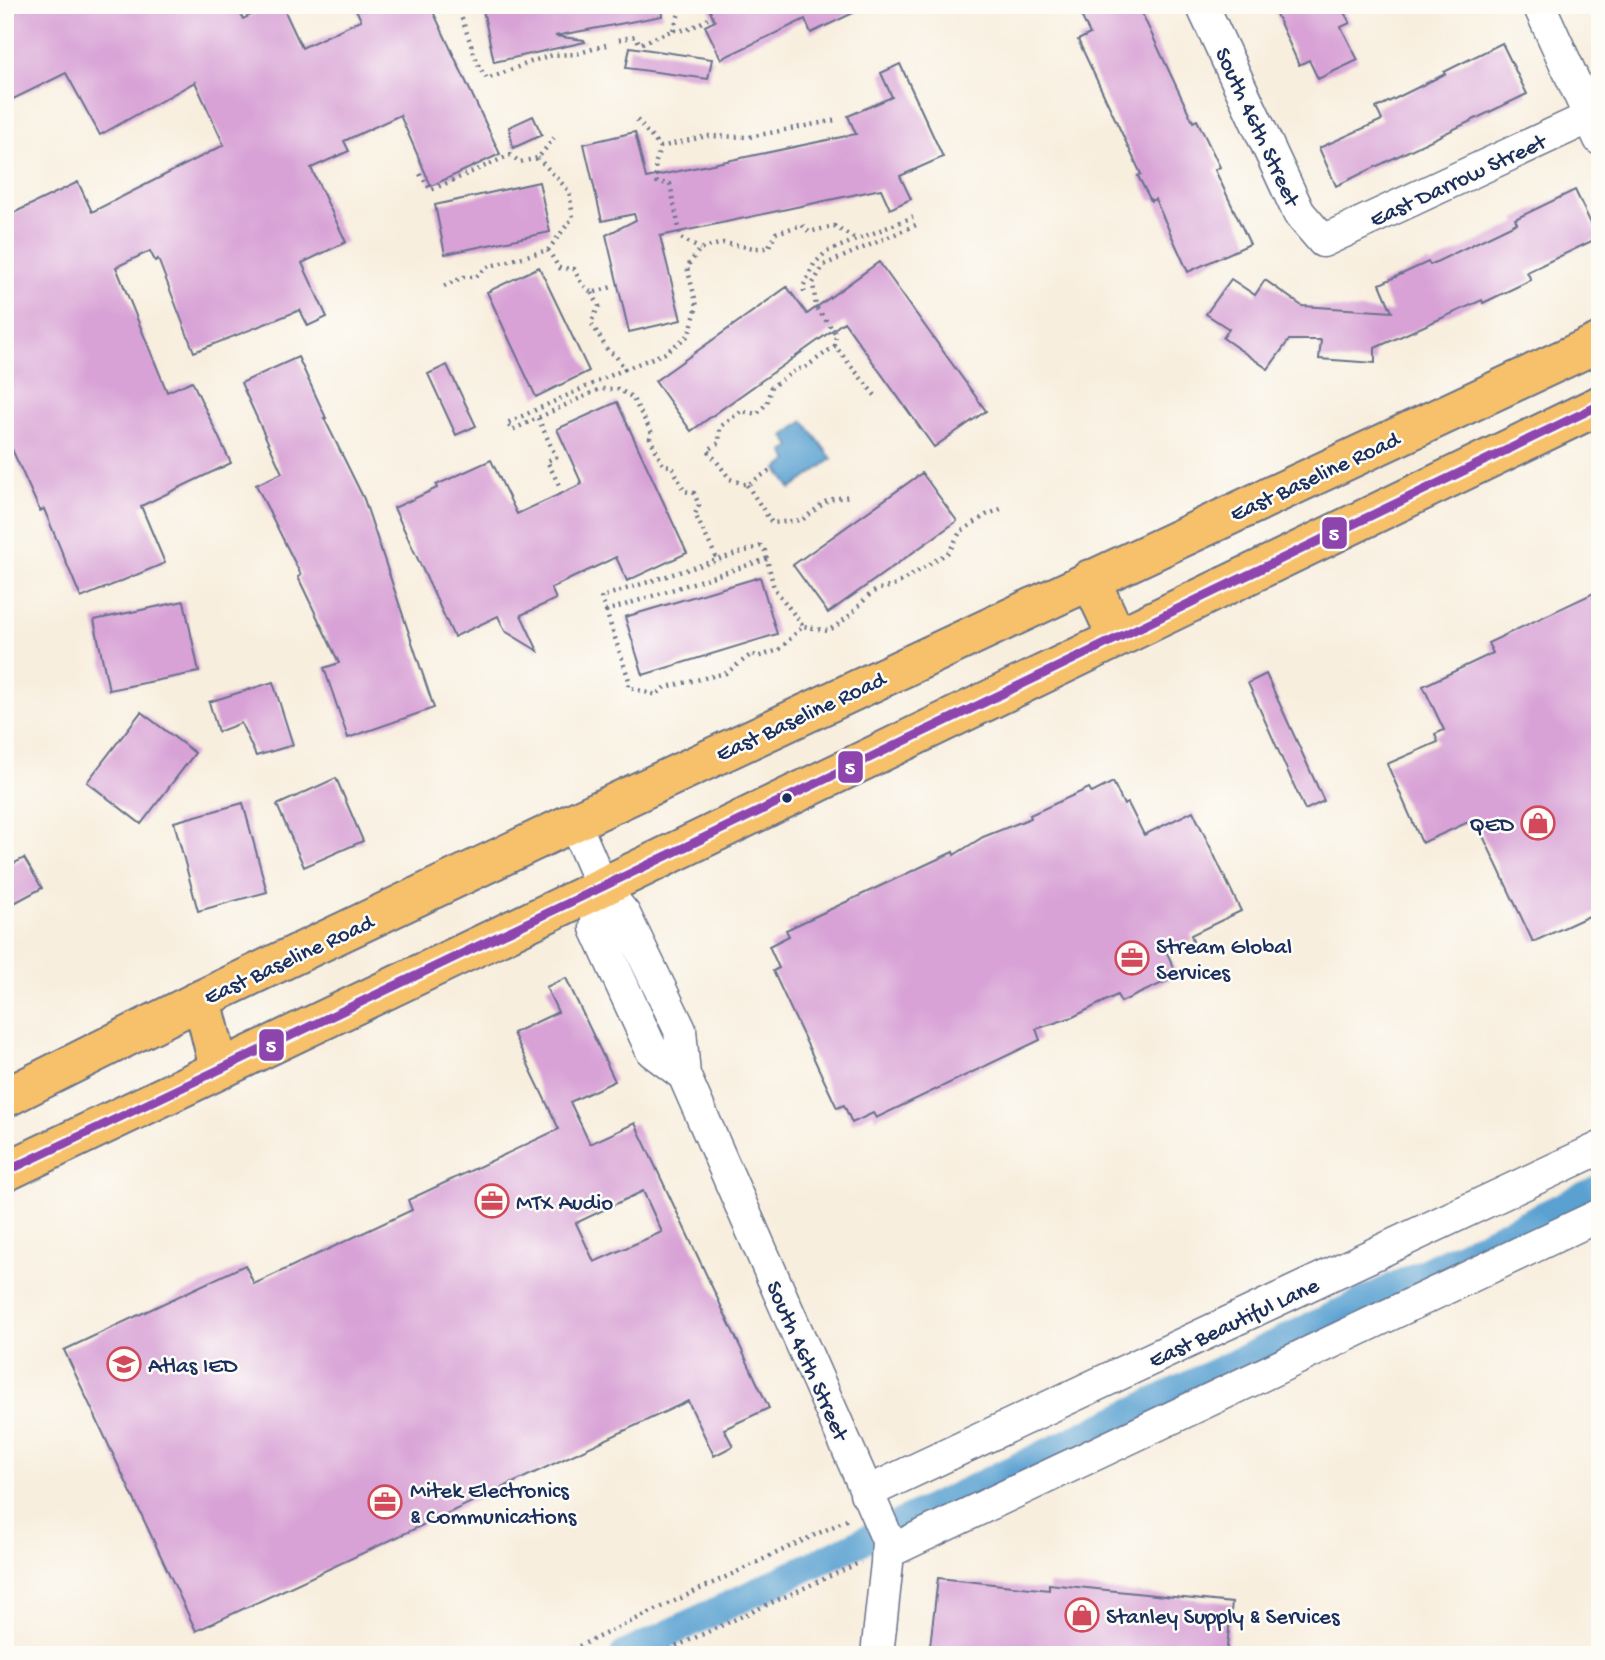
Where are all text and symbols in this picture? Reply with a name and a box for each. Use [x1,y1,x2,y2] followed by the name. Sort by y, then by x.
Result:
[1207,44,1305,212] street label: South 46th Street
[1366,129,1552,235] street label: East Darrow Street
[1226,426,1406,529] street label: East Baseline Road
[1321,516,1348,550] line badge: 5
[1329,525,1339,548] text: 5
[712,666,892,769] street label: East Baseline Road
[837,750,864,784] line badge: 5
[845,759,855,782] text: 5
[780,791,794,805] unlabelled marker
[1519,804,1557,842] shop icon: QED
[1469,813,1515,840] place label: QED
[200,909,380,1012] street label: East Baseline Road
[1156,935,1292,988] place label: Stream Global Services
[1113,939,1151,977] office icon: Stream Global Services
[258,1028,285,1062] line badge: 5
[266,1037,276,1060] text: 5
[473,1182,511,1220] office icon: MTX Audio
[516,1191,613,1218] place label: MTX Audio
[1145,1273,1325,1375] street label: East Beautiful Lane
[759,1278,854,1447] street label: South 46th Street
[105,1345,143,1383] school or university icon: Atlas IED
[148,1354,239,1381] place label: Atlas IED
[410,1479,577,1532] place label: Mitek Electronics & Communications
[366,1483,404,1521] office icon: Mitek Electronics & Communications
[1063,1596,1101,1634] shop icon: Stanley Supply & Services
[1106,1605,1340,1632] place label: Stanley Supply & Services

